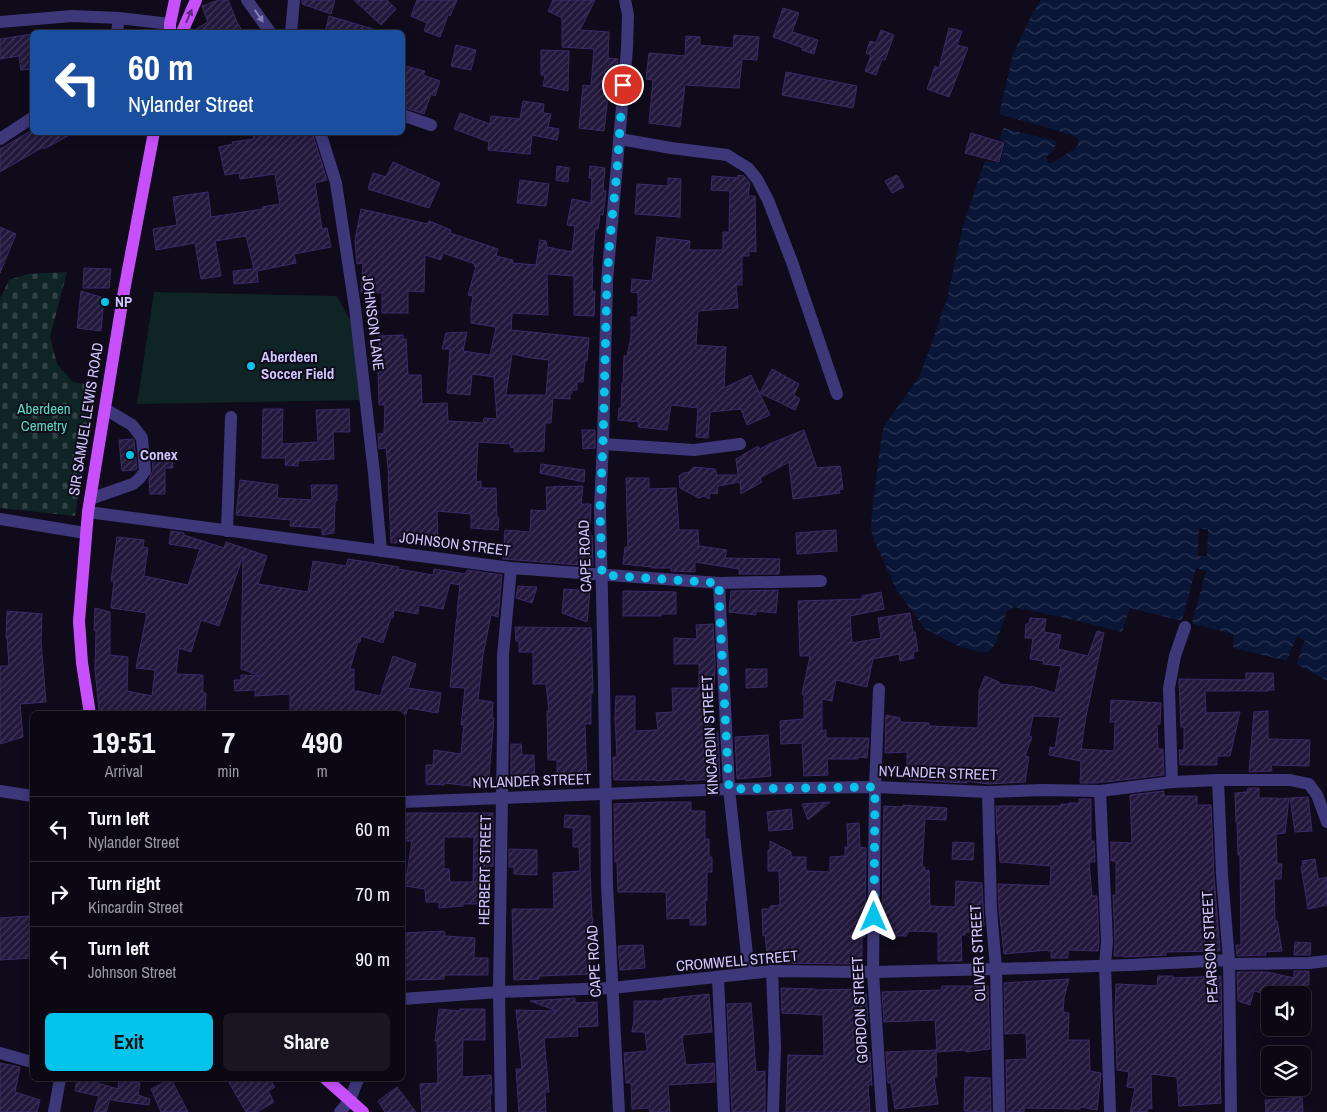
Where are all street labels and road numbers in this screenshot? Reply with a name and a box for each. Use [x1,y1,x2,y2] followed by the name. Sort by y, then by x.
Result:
[357,274,390,372] street label: JOHNSON LANE
[63,341,108,497] street label: SIR SAMUEL LEWIS ROAD
[573,519,596,593] street label: CAPE ROAD
[398,526,512,561] street label: JOHNSON STREET
[696,674,723,795] street label: KINCARDIN STREET
[878,760,998,785] street label: NYLANDER STREET
[472,768,592,793] street label: NYLANDER STREET
[473,814,496,925] street label: HERBERT STREET
[1196,890,1223,1004] street label: PEARSON STREET
[964,904,991,1002] street label: OLIVER STREET
[581,924,606,998] street label: CAPE ROAD
[675,945,799,976] street label: CROMWELL STREET
[846,955,873,1064] street label: GORDON STREET

